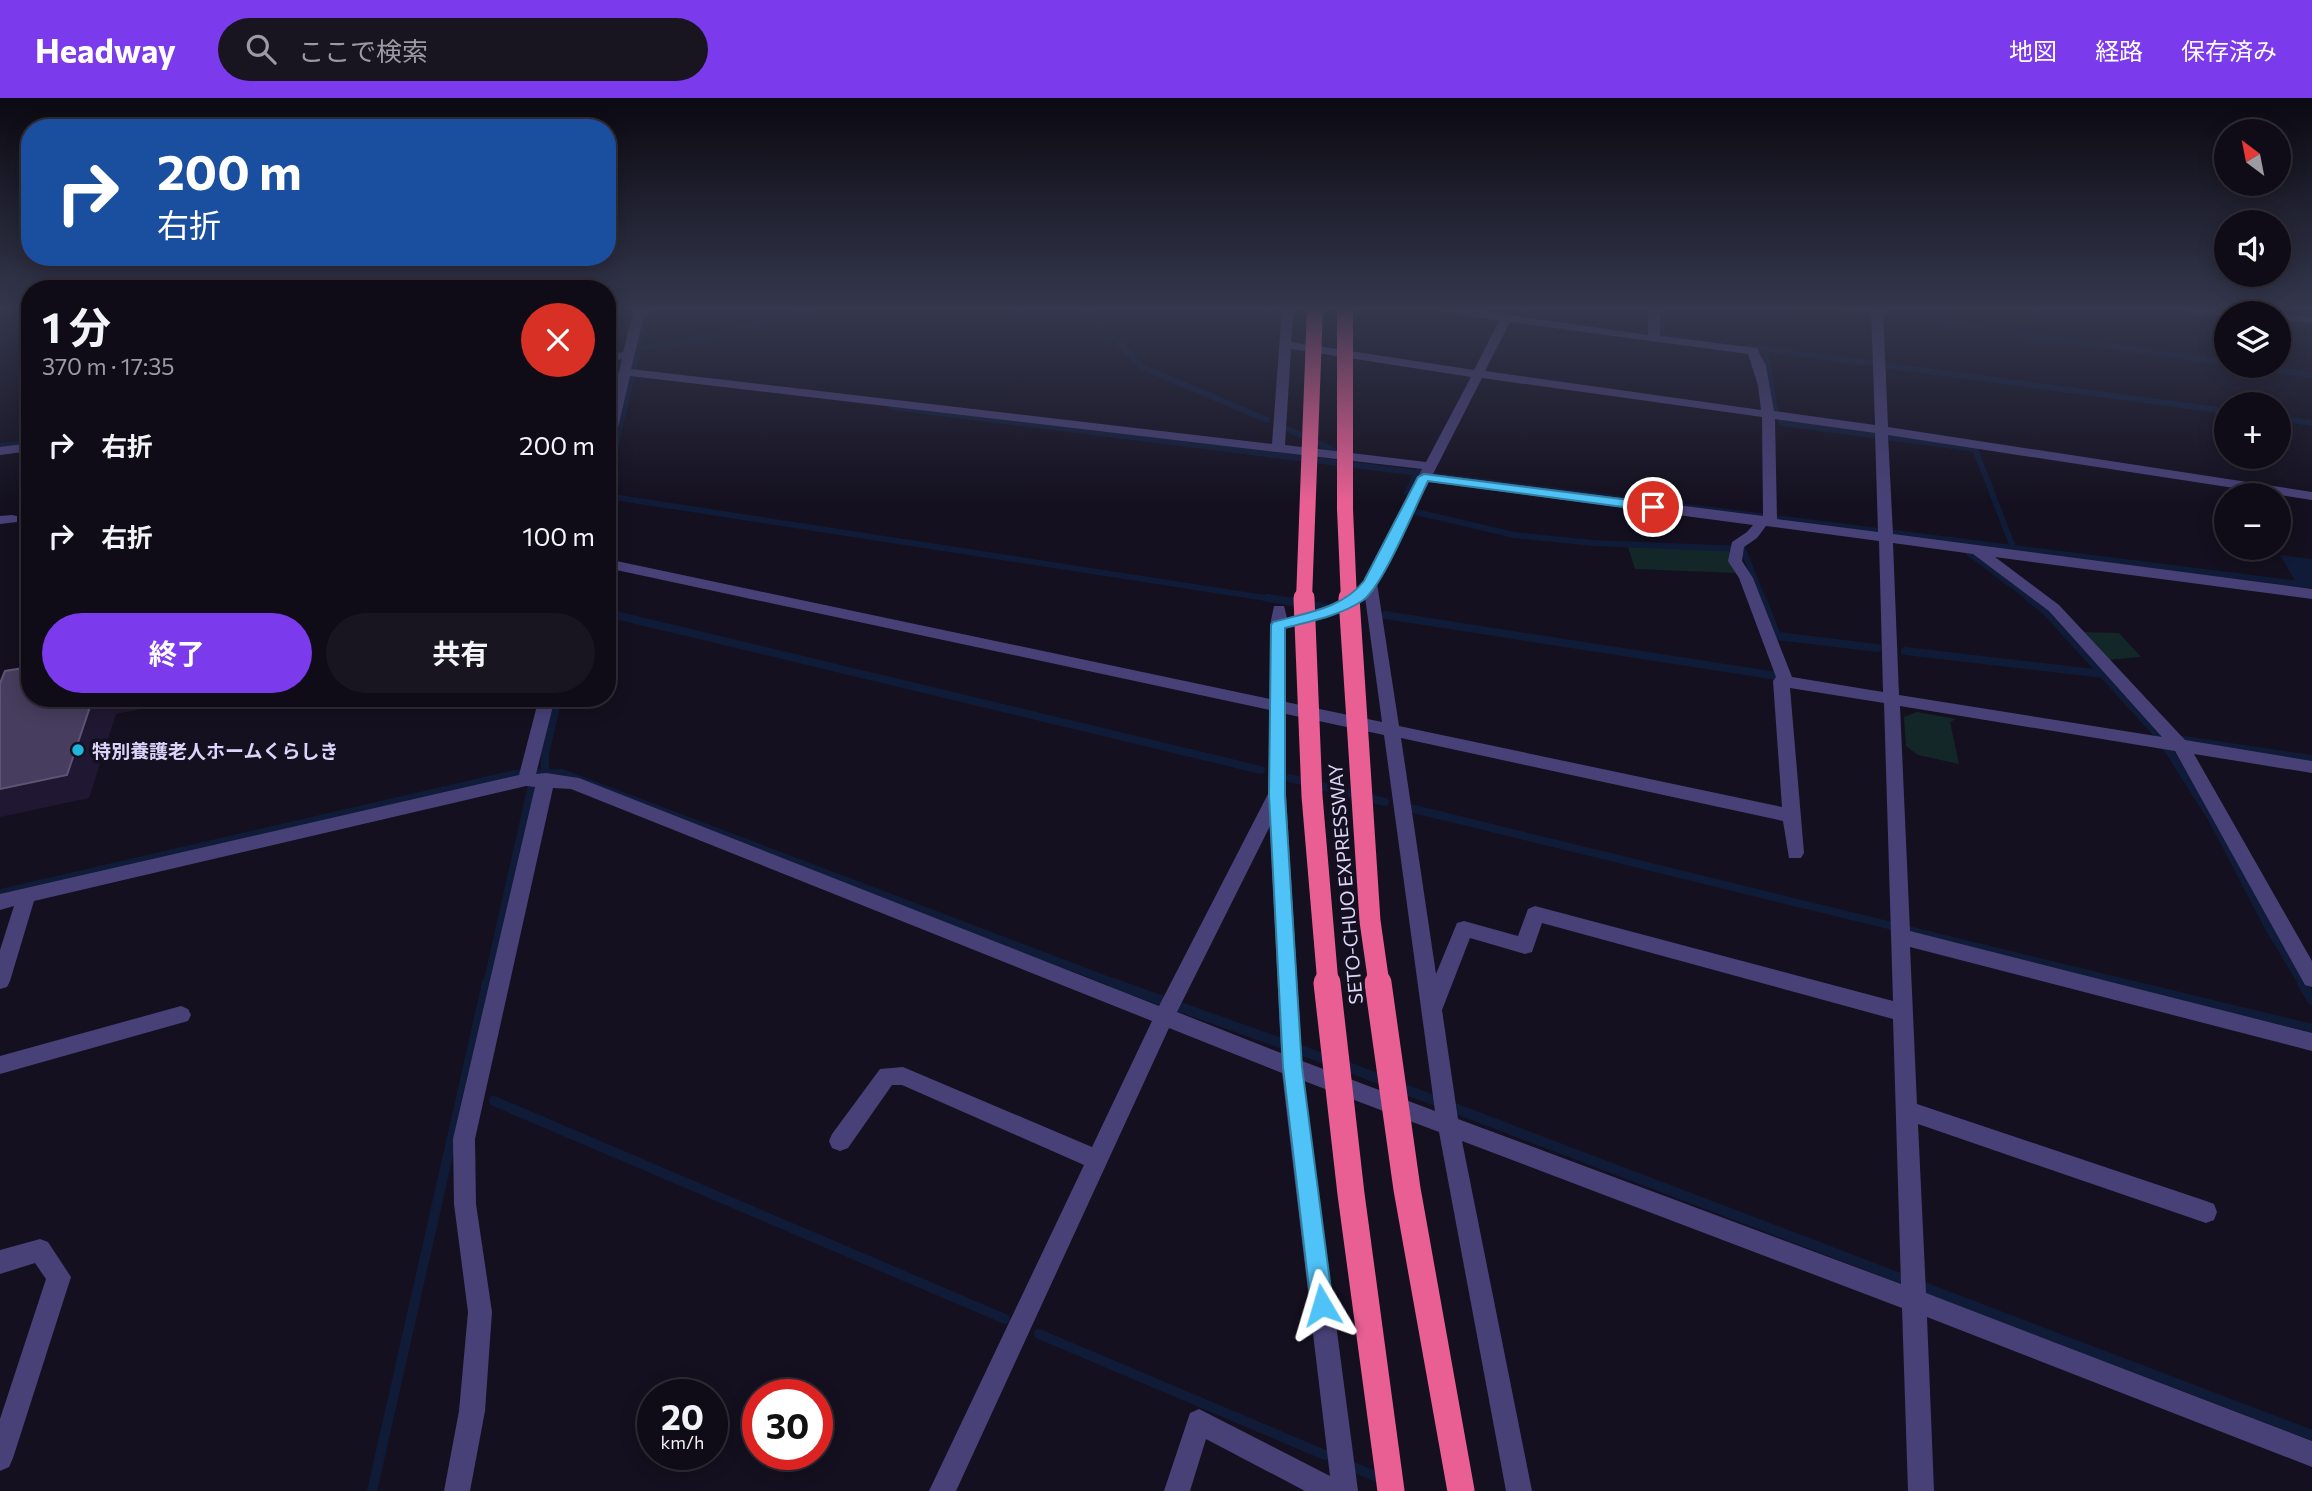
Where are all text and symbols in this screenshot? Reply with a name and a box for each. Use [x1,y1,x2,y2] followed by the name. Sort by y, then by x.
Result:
[218,18,708,81] search box
[35,29,176,70] text: Headway
[242,30,280,68] icon: search
[298,35,428,66] text: ここで検索
[2009,36,2057,65] text: 地図
[2095,36,2143,65] text: 経路
[2181,36,2277,65] text: 保存済み
[2214,119,2291,196] north arrow
[2214,119,2291,560] map controls
[157,140,302,200] text: 200 m
[42,147,133,238] icon: right
[157,204,221,244] text: 右折
[2214,210,2291,287] button: sound
[42,300,111,352] text: 1 分
[2214,301,2291,378] button: layers
[521,303,595,377] button: close
[42,352,175,380] text: 370 m · 17:35
[2214,392,2291,469] button: +
[42,426,80,464] icon: right
[519,429,595,460] text: 200 m
[101,430,153,461] text: 右折
[1623,477,1683,537] pin
[2214,483,2291,560] button: −
[1634,488,1672,526] icon: arrive
[42,517,80,555] icon: right
[522,520,595,551] text: 100 m
[101,521,153,552] text: 右折
[42,613,312,693] button: 終了
[326,613,595,693] button: 共有
[92,739,338,762] place label: 特別養護老人ホームくらしき
[70,742,86,758] marker: 特別養護老人ホームくらしき
[1323,763,1367,1005] street label: SETO-CHUO EXPRESSWAY
[1285,1268,1359,1342] position arrow
[742,1379,833,1470] speed limit sign: 30
[661,1394,704,1437] text: 20
[661,1431,704,1453] text: km/h

